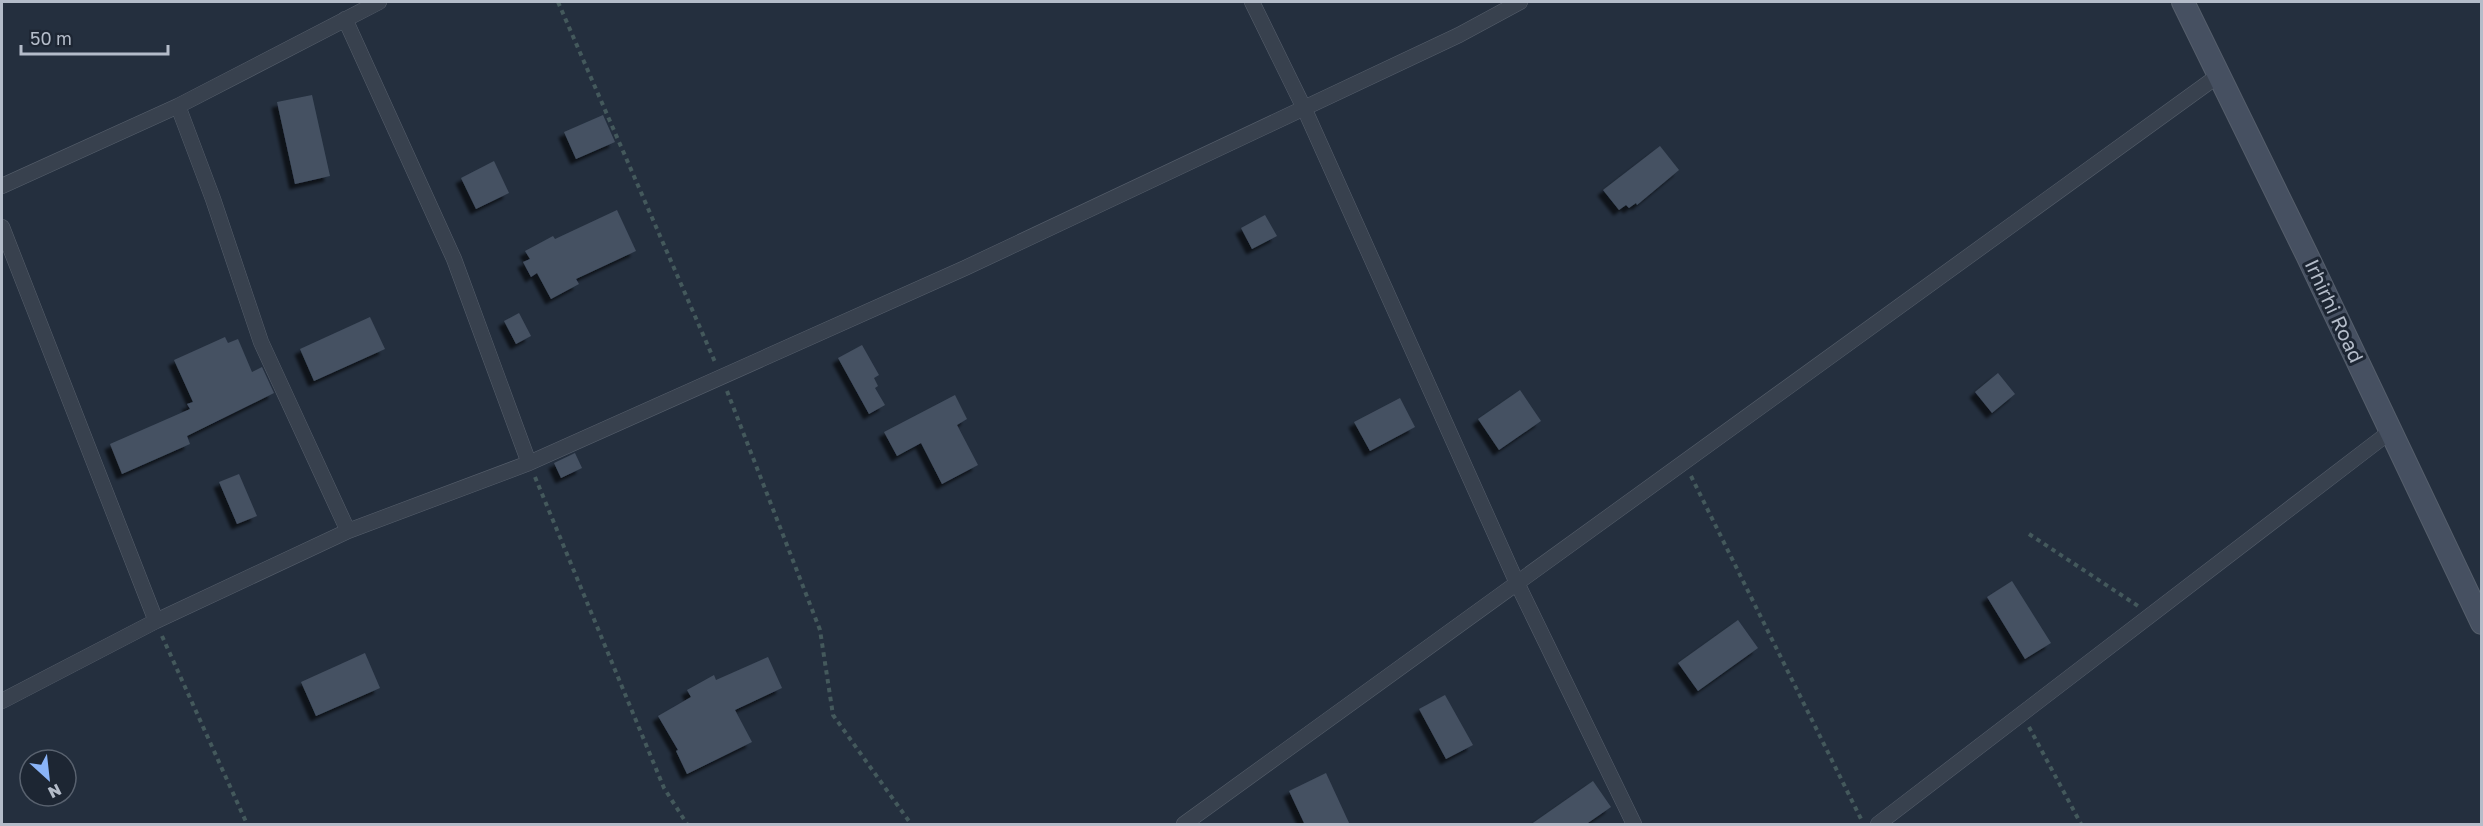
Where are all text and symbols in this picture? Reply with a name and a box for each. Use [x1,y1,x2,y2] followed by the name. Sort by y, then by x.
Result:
[21,18,168,56] scale bar
[30,27,72,49] text: 50 m
[2301,255,2369,366] street label: Irhirhi Road
[18,748,78,808] north arrow
[45,780,65,803] text: N

